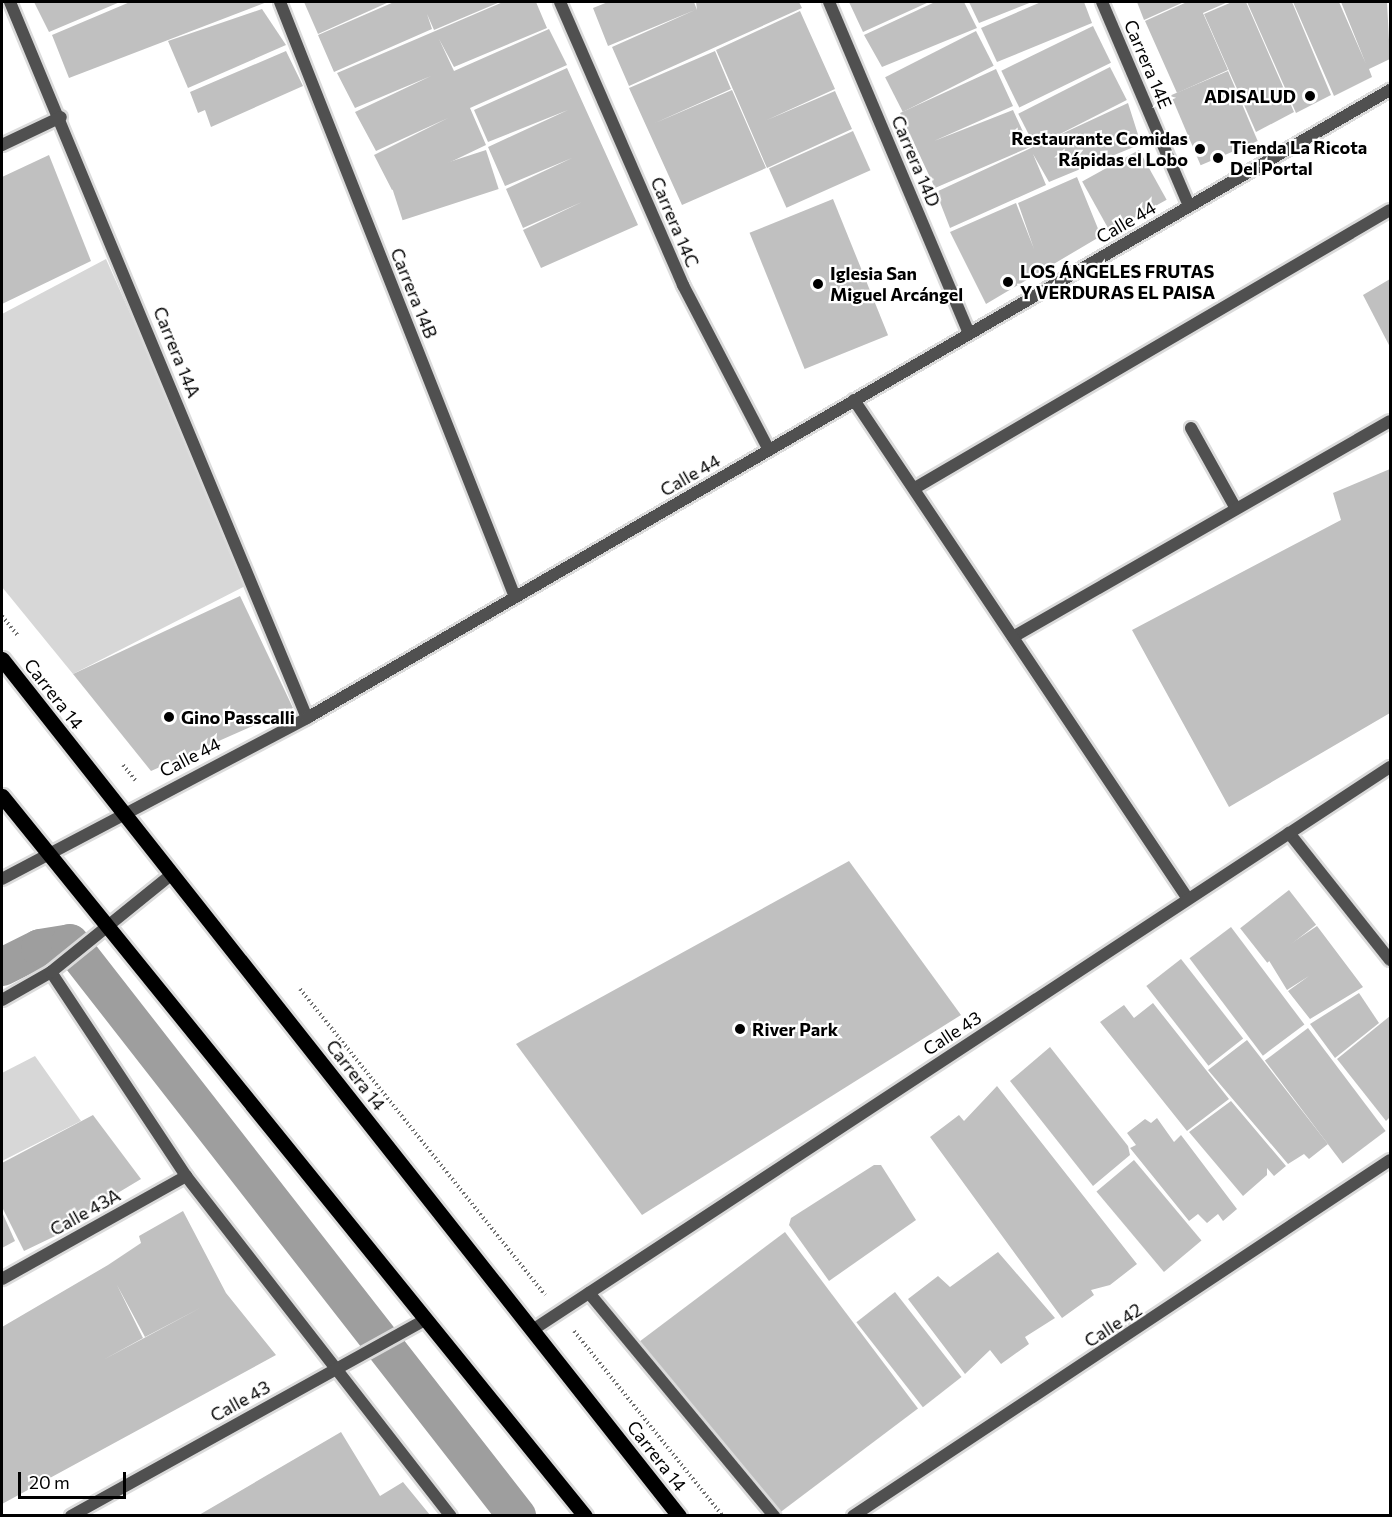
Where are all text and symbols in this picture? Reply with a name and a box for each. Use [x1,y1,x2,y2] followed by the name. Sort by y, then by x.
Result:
[1120,16,1176,112] street label: Carrera 14E
[1204,85,1296,107] place label: ADISALUD
[1301,87,1319,105] marker: ADISALUD
[887,112,945,210] street label: Carrera 14D
[1011,128,1188,170] place label: Restaurante Comidas Rápidas el Lobo
[1230,137,1367,180] place label: Tienda La Ricota Del Portal
[1193,142,1207,156] marker: Restaurante Comidas Rápidas el Lobo
[1211,151,1225,165] marker: Tienda La Ricota Del Portal
[646,174,704,270] street label: Carrera 14C
[1092,196,1160,248] street label: Calle 44
[386,245,442,341] street label: Carrera 14B
[1020,261,1215,304] place label: LOS ÁNGELES FRUTAS Y VERDURAS EL PAISA
[830,263,963,306] place label: Iglesia San Miguel Arcángel
[1001,275,1015,289] marker: LOS ÁNGELES FRUTAS Y VERDURAS EL PAISA
[811,277,825,291] marker: Iglesia San Miguel Arcángel
[149,303,205,401] street label: Carrera 14A
[656,449,724,501] street label: Calle 44
[20,654,88,734] street label: Carrera 14
[181,706,295,728] place label: Gino Passcalli
[162,710,176,724] marker: Gino Passcalli
[156,733,224,781] street label: Calle 44
[919,1006,985,1060] street label: Calle 43
[752,1018,838,1040] place label: River Park
[733,1022,747,1036] marker: River Park
[322,1035,390,1115] street label: Carrera 14
[46,1184,124,1240] street label: Calle 43A
[1080,1298,1146,1352] street label: Calle 42
[206,1376,274,1426] street label: Calle 43
[623,1416,691,1496] street label: Carrera 14
[21,1460,129,1498] scale bar
[29,1471,70,1493] text: 20 m

